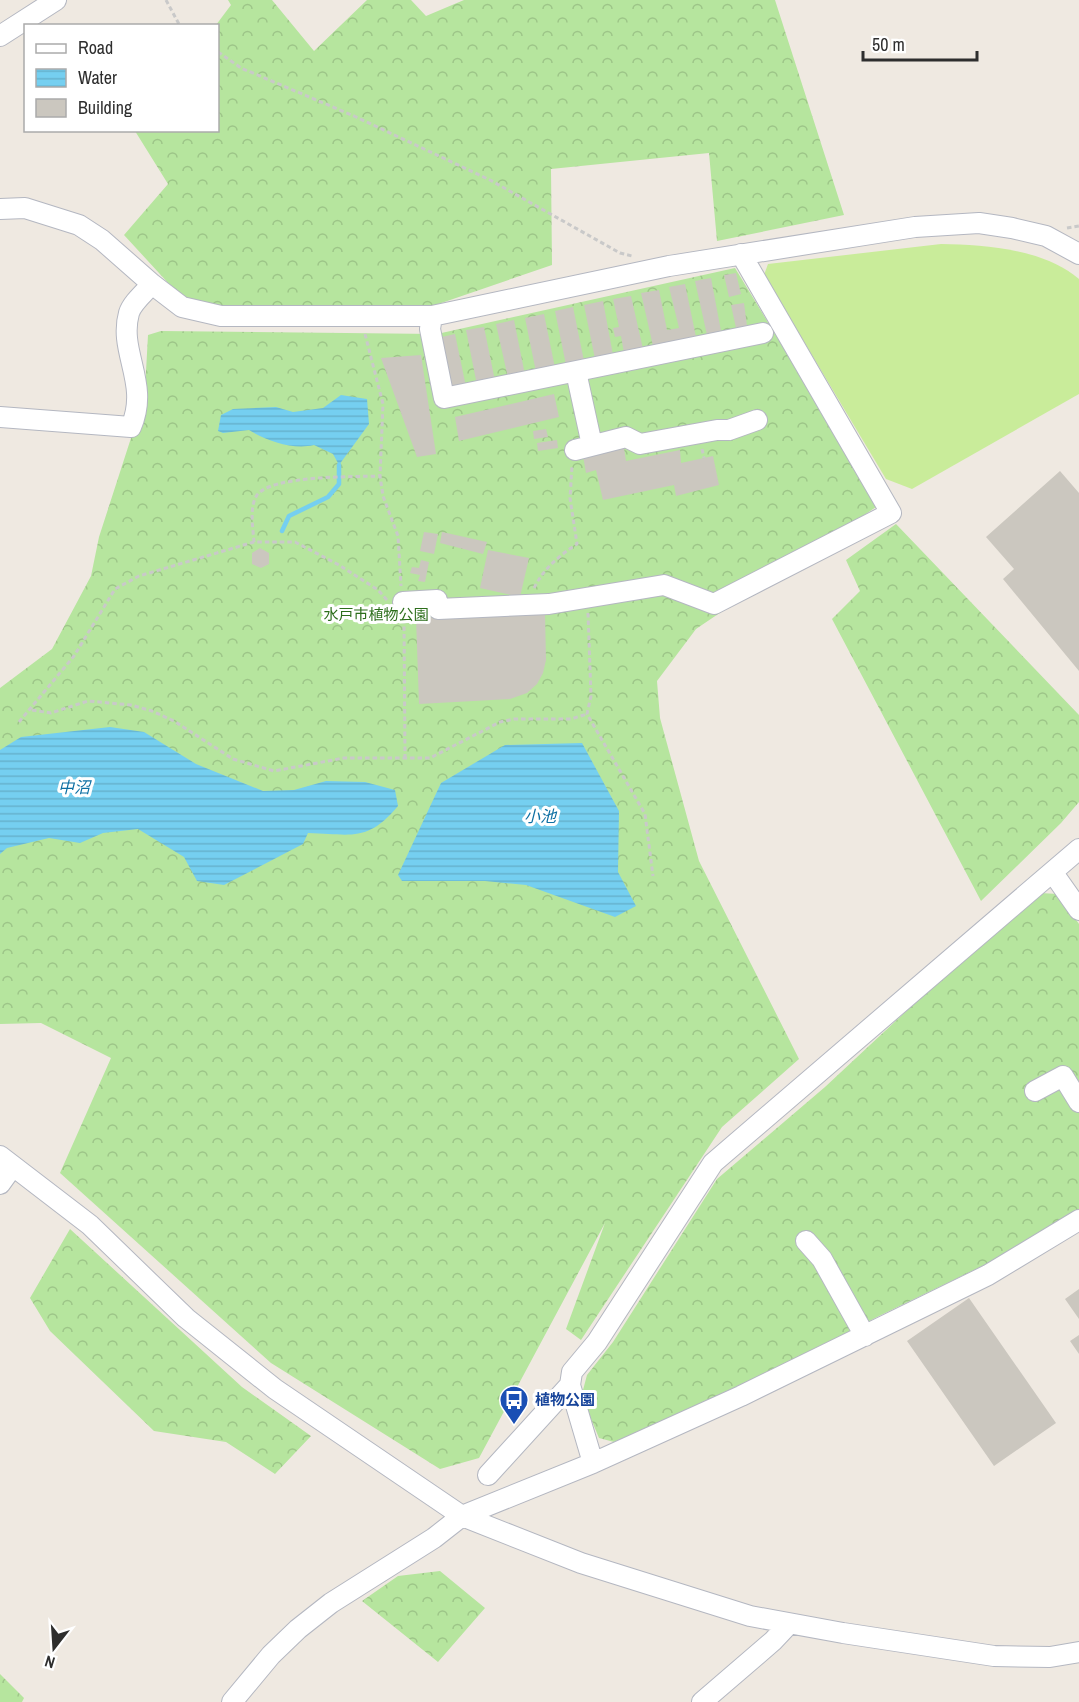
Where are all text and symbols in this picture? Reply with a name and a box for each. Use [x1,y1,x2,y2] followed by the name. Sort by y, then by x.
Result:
[24,24,219,132] legend
[863,24,977,62] scale bar
[872,32,905,57] text: 50 m
[78,35,113,60] text: Road
[78,65,117,90] text: Water
[78,95,133,120] text: Building
[323,604,429,625] park label: 水戸市植物公園
[58,776,92,798] water label: 中沼
[524,805,558,827] water label: 小池
[498,1384,530,1426] bus stop icon: 植物公園
[535,1389,595,1410] place label: 植物公園
[24,1618,84,1678] north arrow
[42,1650,57,1674] text: N

